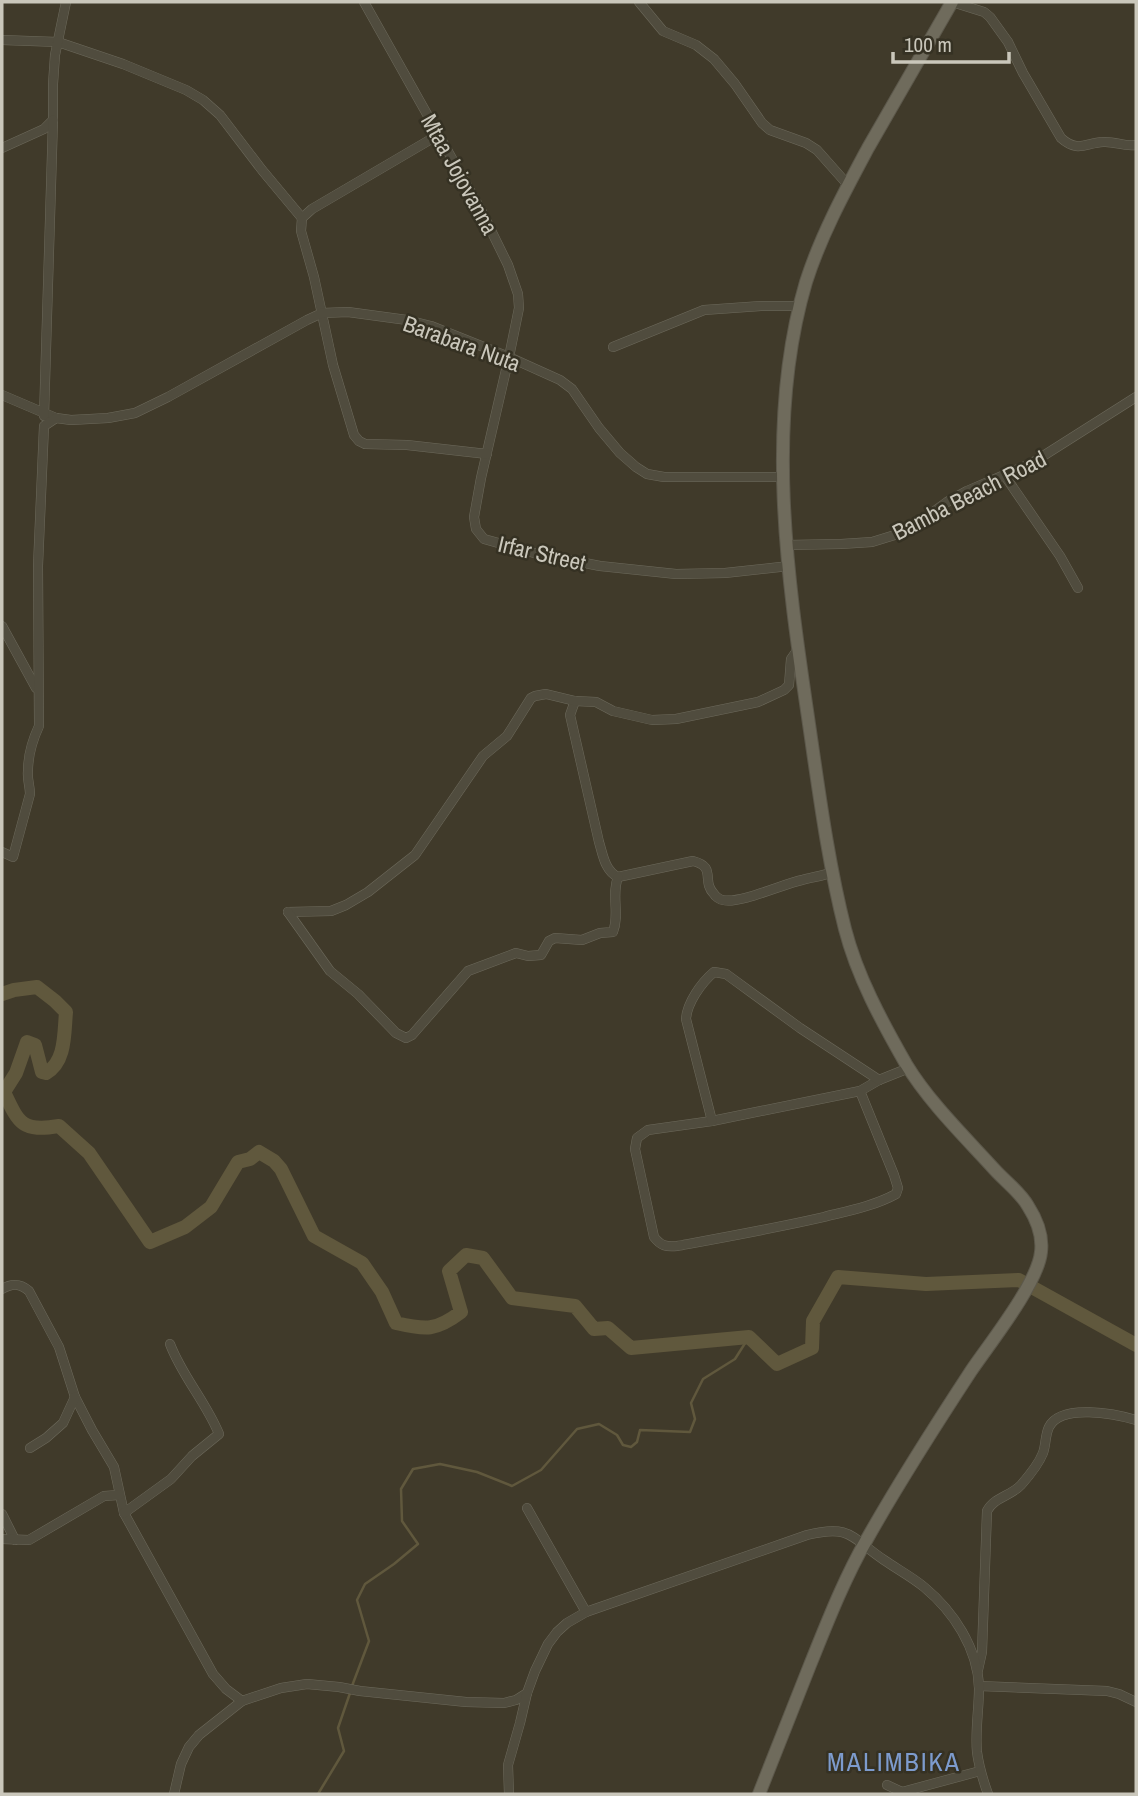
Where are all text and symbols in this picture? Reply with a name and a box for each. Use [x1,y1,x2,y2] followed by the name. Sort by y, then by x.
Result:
[893,21,1009,65] scale bar
[904,30,952,59] text: 100 m
[414,108,506,240] street label: Mtaa Jojovanna
[399,307,525,379] street label: Barabara Nuta
[887,443,1051,547] street label: Bamba Beach Road
[495,528,589,578] street label: Irfar Street
[827,1744,961,1779] district label: MALIMBIKA

